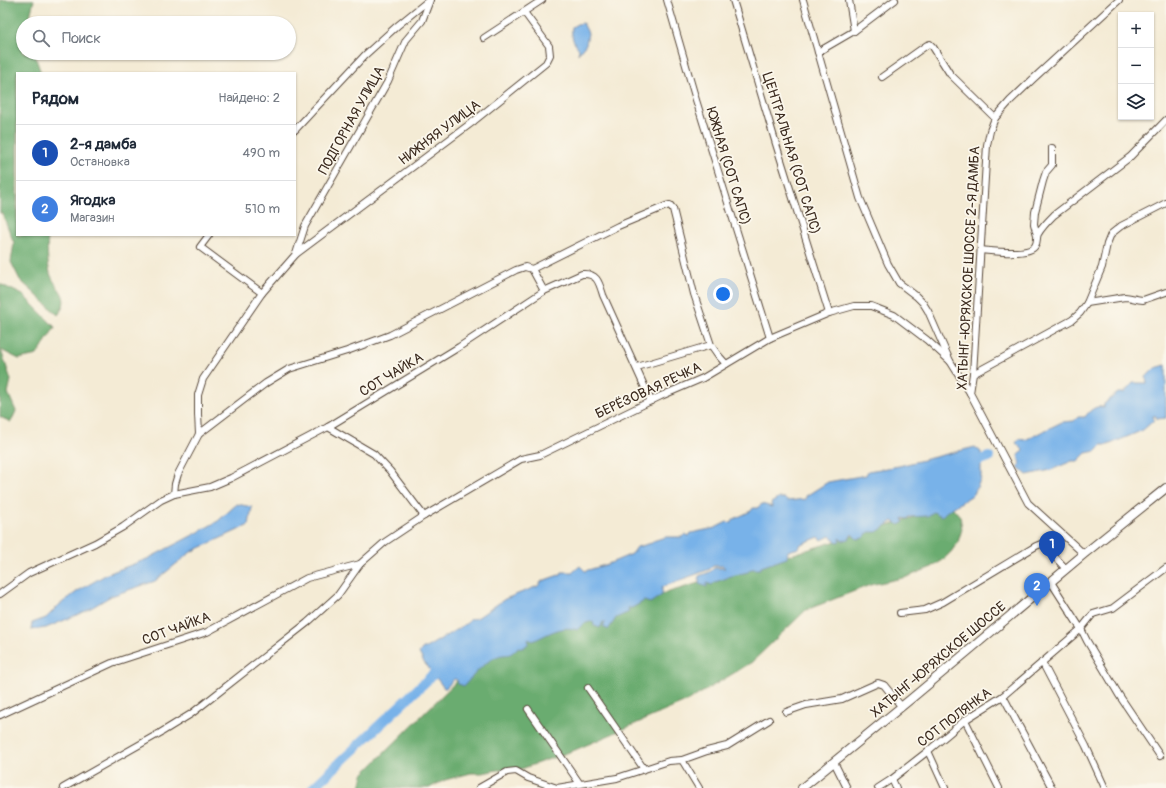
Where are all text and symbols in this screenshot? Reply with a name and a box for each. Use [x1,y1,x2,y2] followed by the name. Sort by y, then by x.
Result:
[1118,12,1154,120] map controls
[1118,12,1154,48] button: +
[16,16,296,60] search box
[30,27,52,49] icon: search
[62,29,101,48] text: Поиск
[1118,48,1154,84] button: −
[315,63,388,178] street label: ПОДГОРНАЯ УЛИЦА
[759,70,824,236] street label: ЦЕНТРАЛЬНАЯ (СОТ САПС)
[1118,84,1154,120] button: layers
[32,88,79,109] text: Рядом
[218,90,280,106] text: Найдено: 2
[395,96,484,169] street label: НИЖНЯЯ УЛИЦА
[703,105,754,227] street label: ЮЖНАЯ (СОТ САПС)
[70,135,137,154] text: 2-я дамба
[42,145,48,161] text: 1
[243,145,280,161] text: 490 m
[954,146,983,391] street label: ХАТЫНГ-ЮРЯХСКОЕ ШОССЕ 2-Я ДАМБА
[70,154,130,170] text: Остановка
[70,191,116,210] text: Ягодка
[41,201,49,217] text: 2
[245,201,280,217] text: 510 m
[70,210,114,226] text: Магазин
[713,284,733,304] your location
[356,349,426,400] street label: СОТ ЧАЙКА
[592,358,704,422] street label: БЕРЁЗОВАЯ РЕЧКА
[1039,531,1065,564] pin: 1
[1024,573,1050,606] pin: 2
[867,598,1009,721] street label: ХАТЫНГ-ЮРЯХСКОЕ ШОССЕ
[140,608,213,649] street label: СОТ ЧАЙКА
[914,684,995,751] street label: СОТ ПОЛЯНКА

